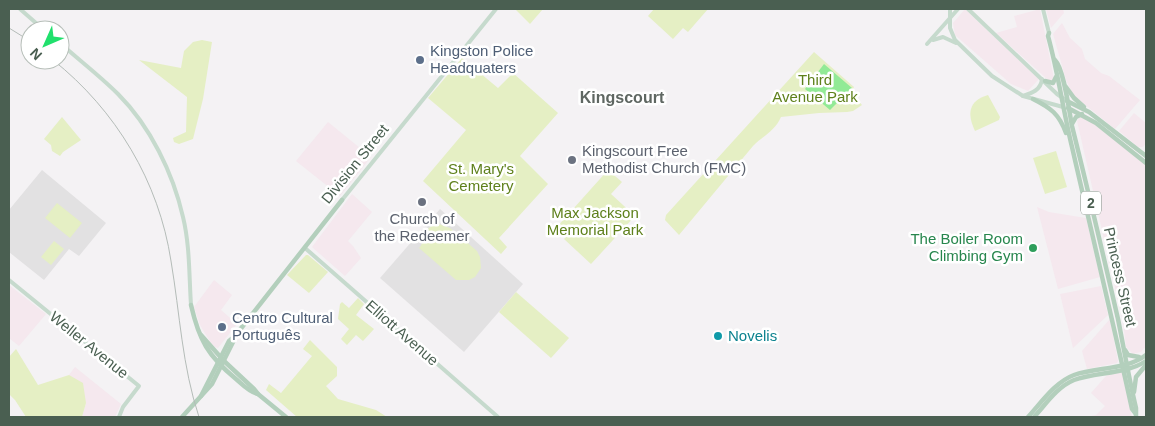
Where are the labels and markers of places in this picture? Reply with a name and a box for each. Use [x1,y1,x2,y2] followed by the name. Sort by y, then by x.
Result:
[430,42,533,76] place label: Kingston Police Headquaters
[414,54,426,66] marker: Kingston Police Headquaters
[582,142,746,176] place label: Kingscourt Free Methodist Church (FMC)
[566,154,578,166] marker: Kingscourt Free Methodist Church (FMC)
[416,196,428,208] marker: Church of the Redeemer
[374,210,470,244] place label: Church of the Redeemer
[910,230,1023,264] place label: The Boiler Room Climbing Gym
[1027,242,1039,254] marker: The Boiler Room Climbing Gym
[232,309,333,343] place label: Centro Cultural Português
[216,321,228,333] marker: Centro Cultural Português
[728,327,777,344] place label: Novelis
[712,330,724,342] marker: Novelis

